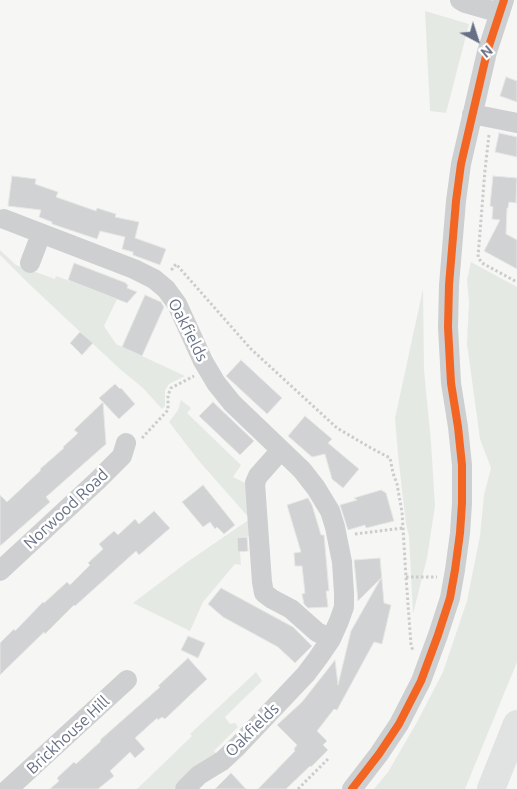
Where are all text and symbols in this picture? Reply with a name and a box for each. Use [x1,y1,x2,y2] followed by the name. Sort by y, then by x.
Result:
[452,15,502,65] north arrow
[478,42,496,61] text: N
[164,295,212,365] street label: Oakfields
[20,465,112,553] street label: Norwood Road
[23,692,113,778] street label: Brickhouse Hill
[221,699,283,761] street label: Oakfields

